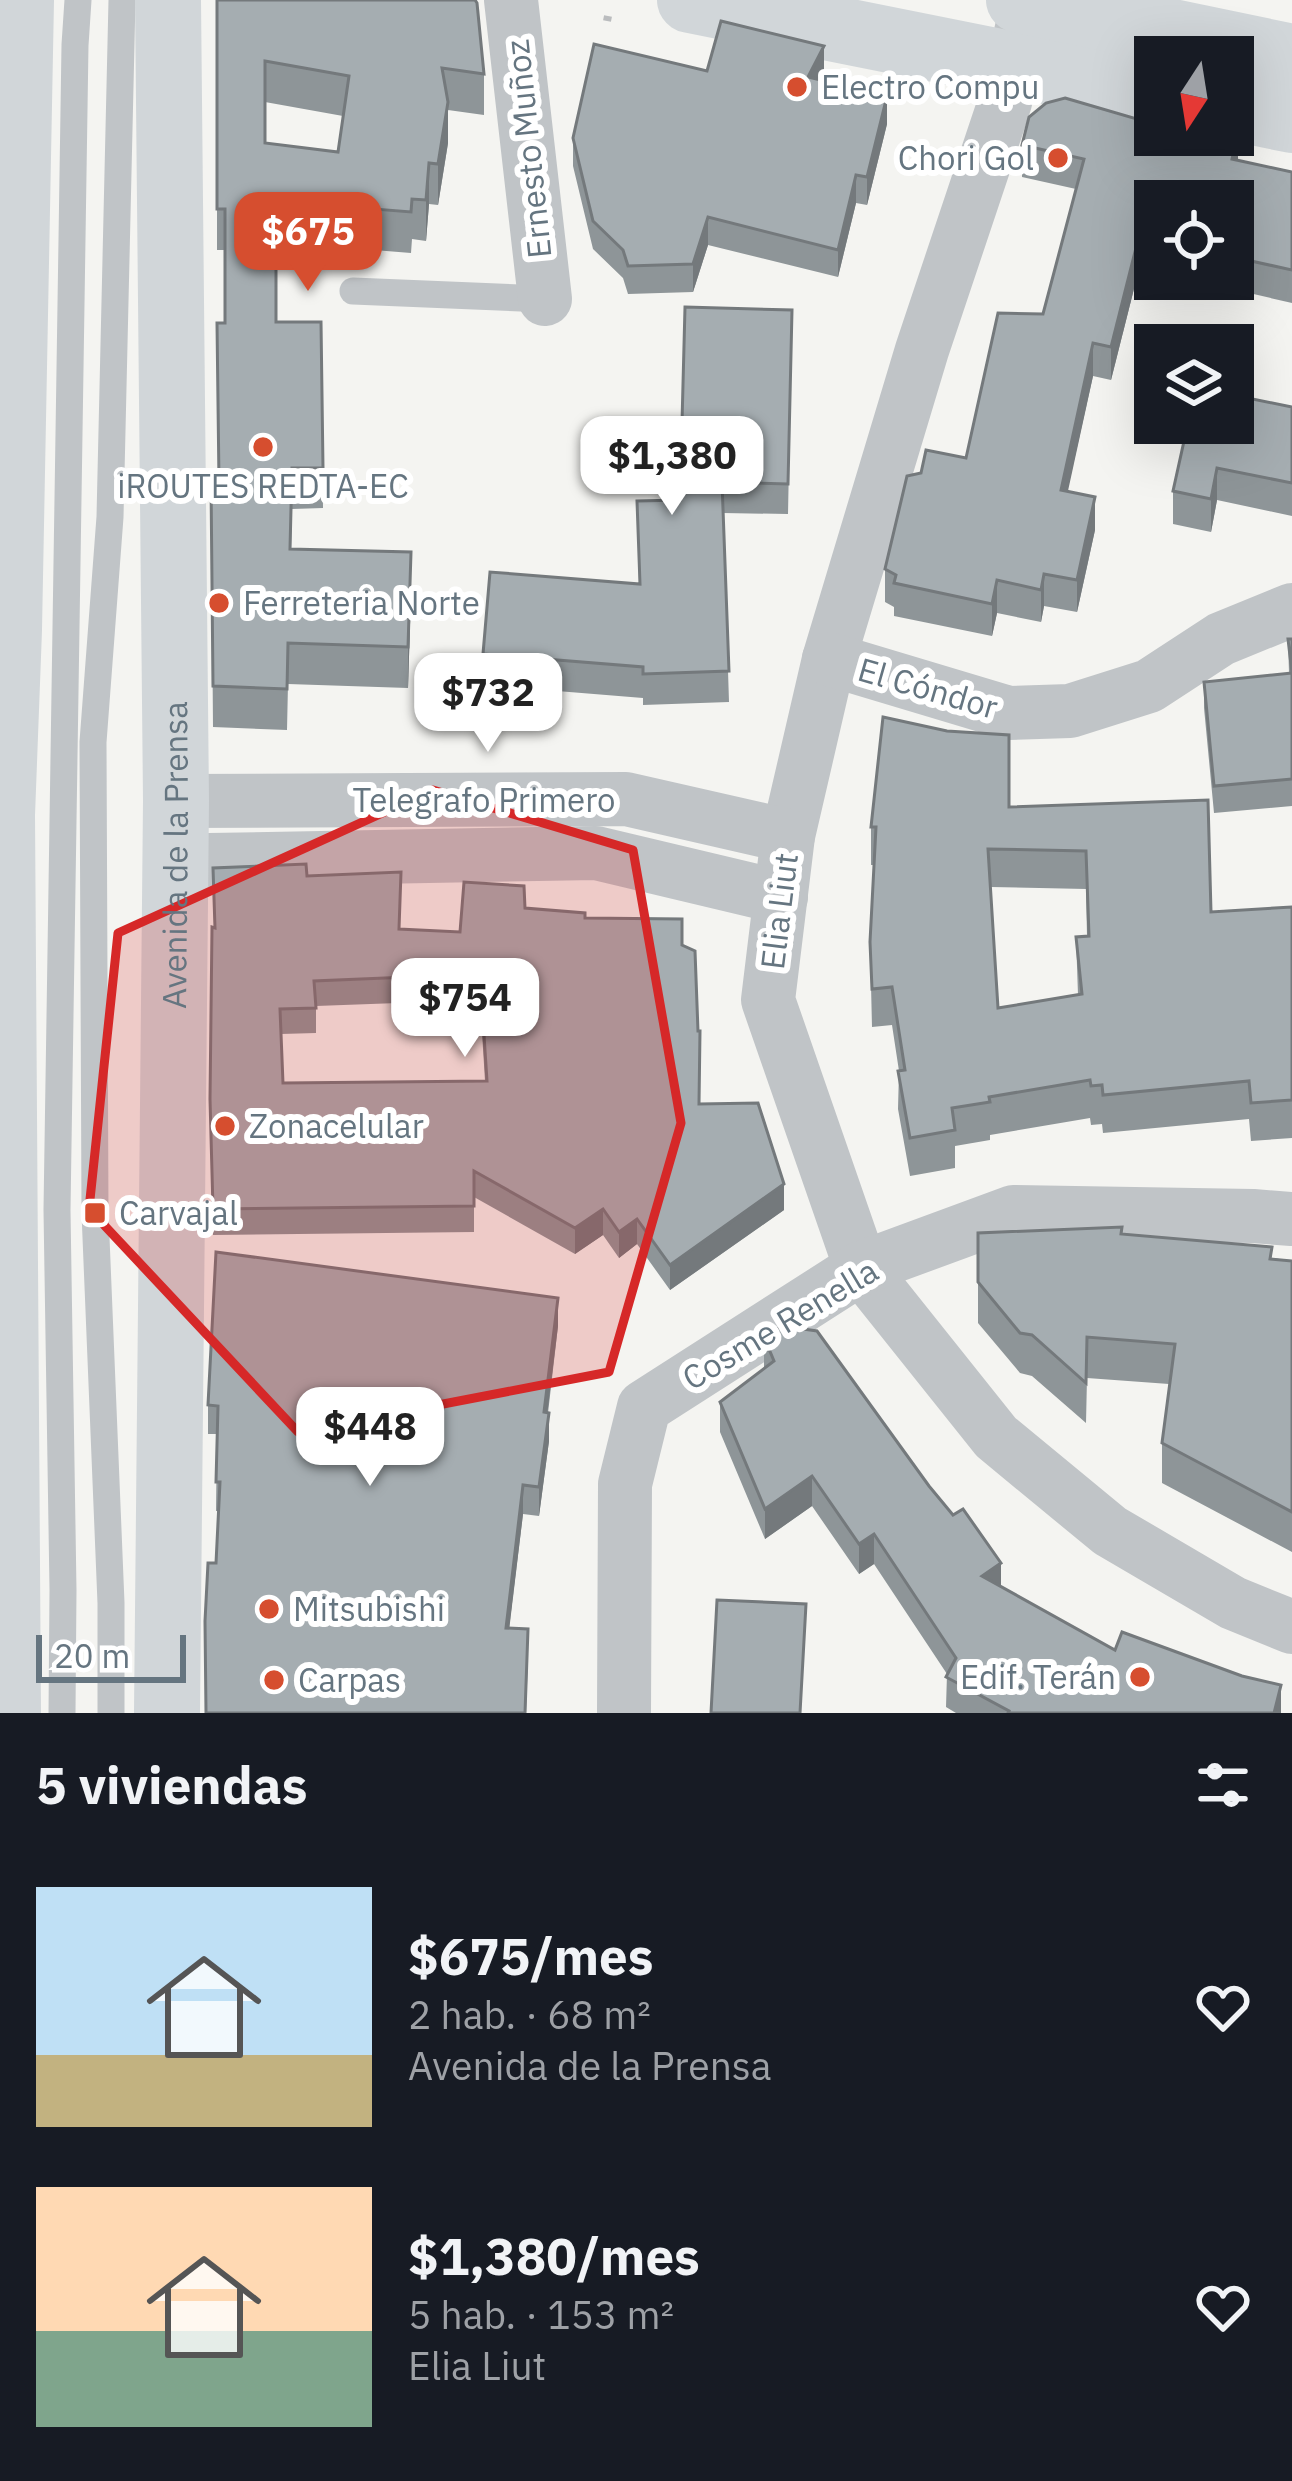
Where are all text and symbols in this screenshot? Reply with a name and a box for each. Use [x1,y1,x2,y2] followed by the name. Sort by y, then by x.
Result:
[1134,36,1254,156] north arrow
[1134,36,1254,444] map controls
[495,38,560,261] street label: Ernesto Muñoz
[821,65,1039,108] place label: Electro Compu
[784,74,810,100] marker: Electro Compu
[898,136,1034,179] place label: Chori Gol
[1045,145,1071,171] marker: Chori Gol
[1134,180,1254,300] button: locate
[237,192,379,294] pin: $675
[261,205,355,256] text: $675
[1134,324,1254,444] button: layers
[574,416,770,518] pin: $1,380
[607,429,737,480] text: $1,380
[250,434,276,460] marker: iROUTES REDTA-EC
[117,464,409,507] place label: iROUTES REDTA-EC
[243,581,480,624] place label: Ferreteria Norte
[206,590,232,616] marker: Ferreteria Norte
[853,647,1003,728] street label: El Cóndor
[417,653,559,755] pin: $732
[441,666,535,717] text: $732
[152,701,197,1009] street label: Avenida de la Prensa
[352,778,616,821] street label: Telegrafo Primero
[750,850,807,972] street label: Elia Liut
[394,958,536,1060] pin: $754
[418,971,512,1022] text: $754
[249,1104,424,1147] place label: Zonacelular
[212,1113,238,1139] marker: Zonacelular
[119,1191,238,1234] place label: Carvajal
[82,1200,108,1226] marker: Carvajal
[674,1248,885,1399] street label: Cosme Renella
[299,1387,441,1489] pin: $448
[323,1400,417,1451] text: $448
[293,1587,445,1630] place label: Mitsubishi
[256,1596,282,1622] marker: Mitsubishi
[36,1629,186,1682] scale bar
[54,1634,130,1677] text: 20 m
[960,1655,1116,1698] place label: Edif. Terán
[298,1658,401,1701] place label: Carpas
[1127,1664,1153,1690] marker: Edif. Terán
[261,1667,287,1693] marker: Carpas
[36,1752,307,1818] text: 5 viviendas
[1190,1752,1256,1818] icon: filters
[408,1923,653,1989] text: $675/mes
[132,1935,276,2079] icon: home
[1190,1974,1256,2040] icon: heart
[408,1989,651,2040] text: 2 hab. · 68 m²
[408,2040,772,2091] text: Avenida de la Prensa
[408,2223,700,2289] text: $1,380/mes
[132,2235,276,2379] icon: home
[1190,2274,1256,2340] icon: heart
[408,2289,674,2340] text: 5 hab. · 153 m²
[408,2340,546,2391] text: Elia Liut

